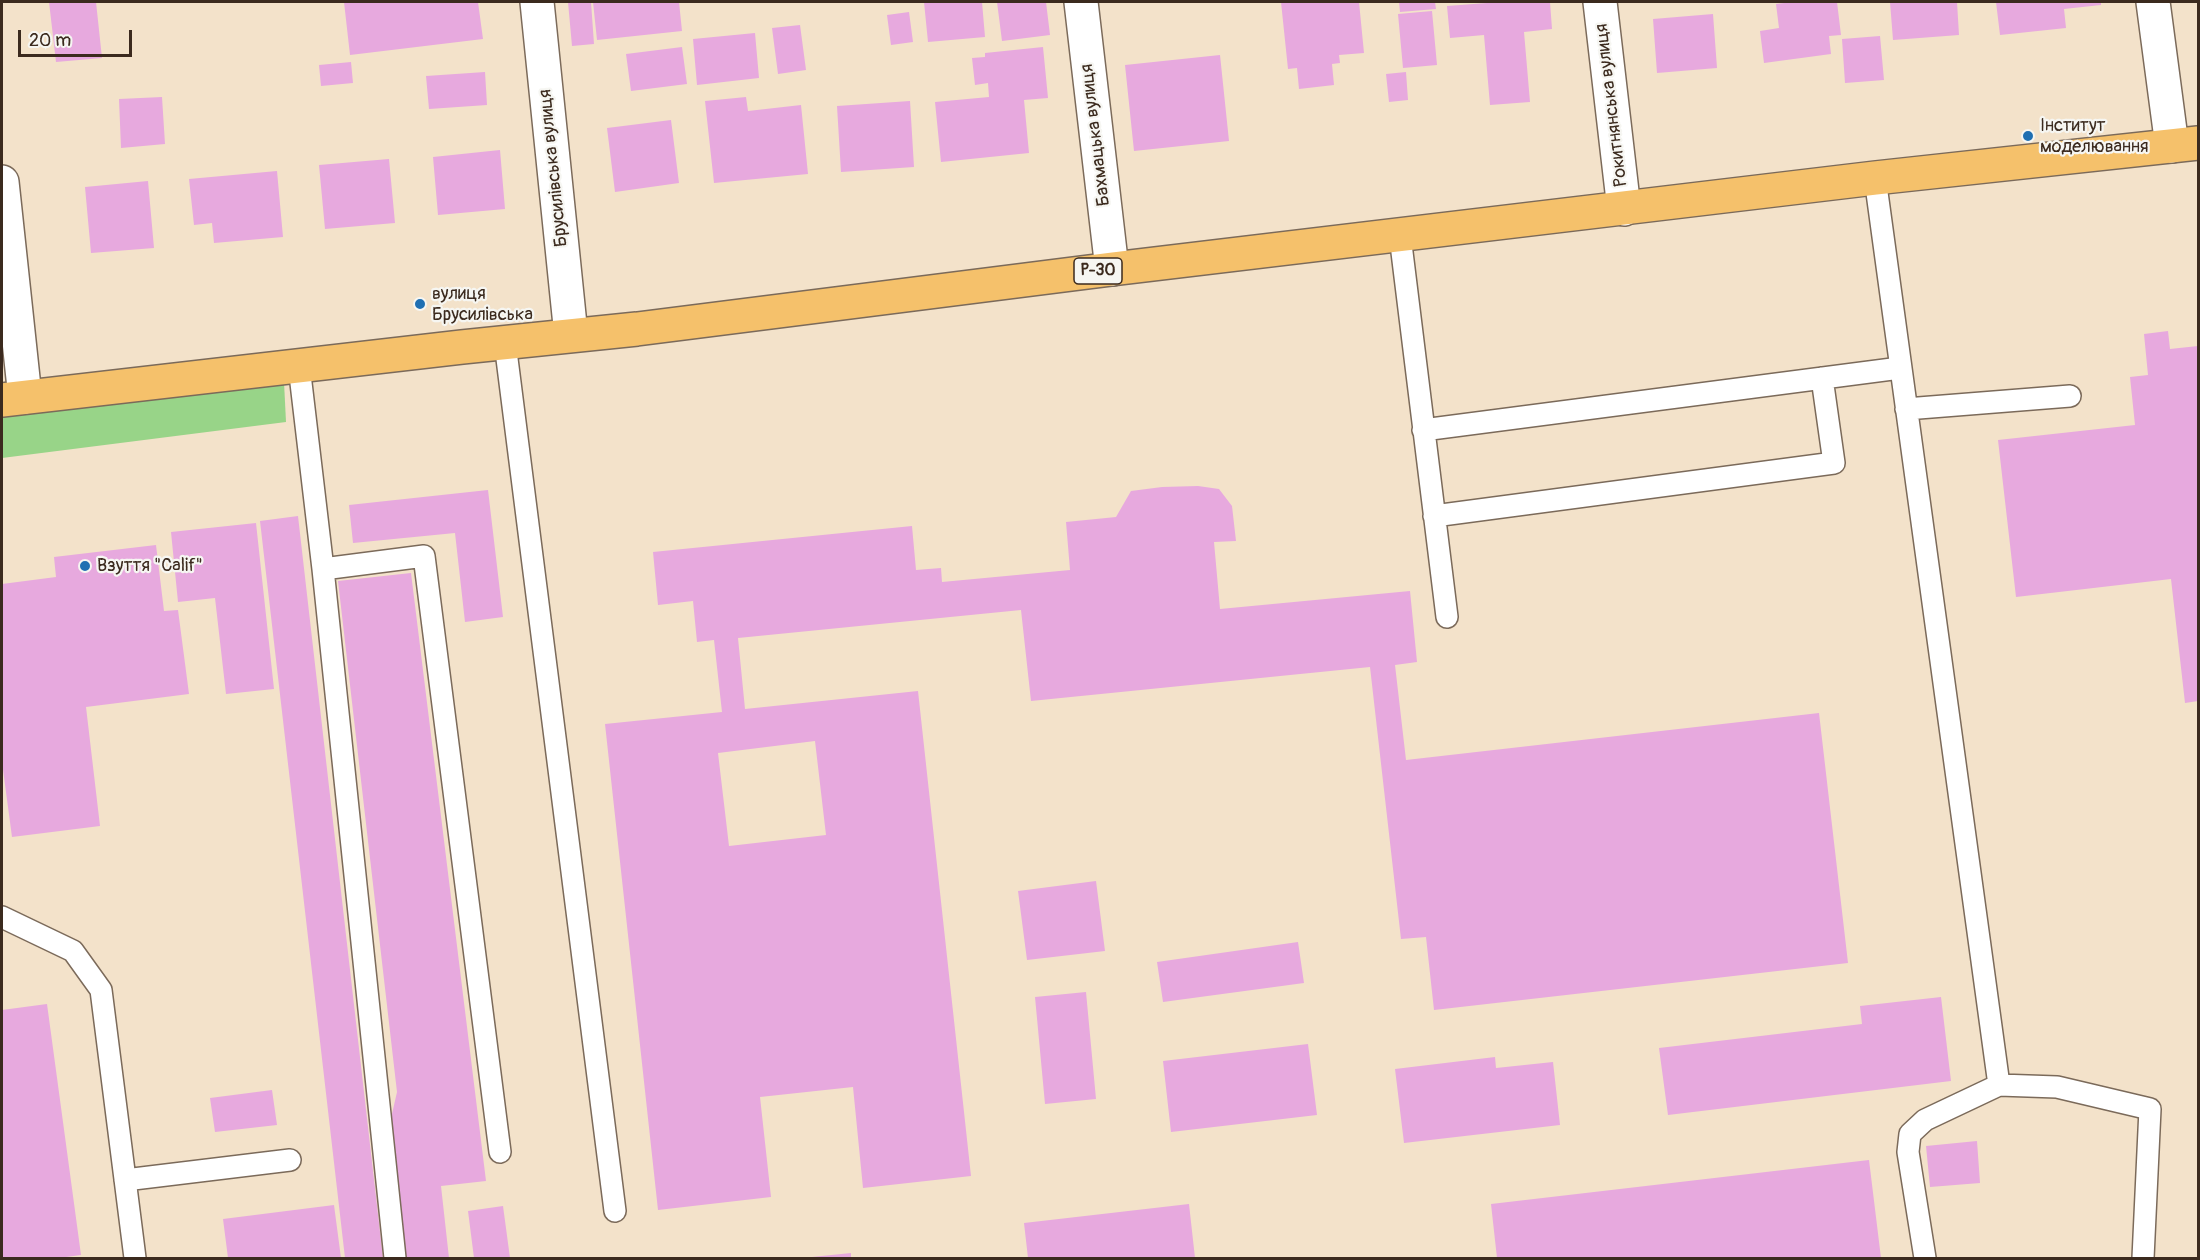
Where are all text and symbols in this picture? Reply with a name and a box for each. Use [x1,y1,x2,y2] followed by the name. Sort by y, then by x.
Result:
[21,18,135,56] scale bar
[1591,22,1633,188] street label: Рокитнянська вулиця
[29,29,71,52] text: 20 m
[1077,63,1115,207] street label: Бахмацька вулиця
[535,88,573,248] street label: Брусилівська вулиця
[2040,115,2148,158] place label: Інститут моделювання
[2021,129,2035,143] marker: Інститут моделювання
[1074,258,1122,284] road number: Р-30
[432,283,533,326] place label: вулиця Брусилівська
[413,297,427,311] marker: вулиця Брусилівська
[97,555,203,577] place label: Взуття "Calif"
[78,559,92,573] marker: Взуття "Calif"

